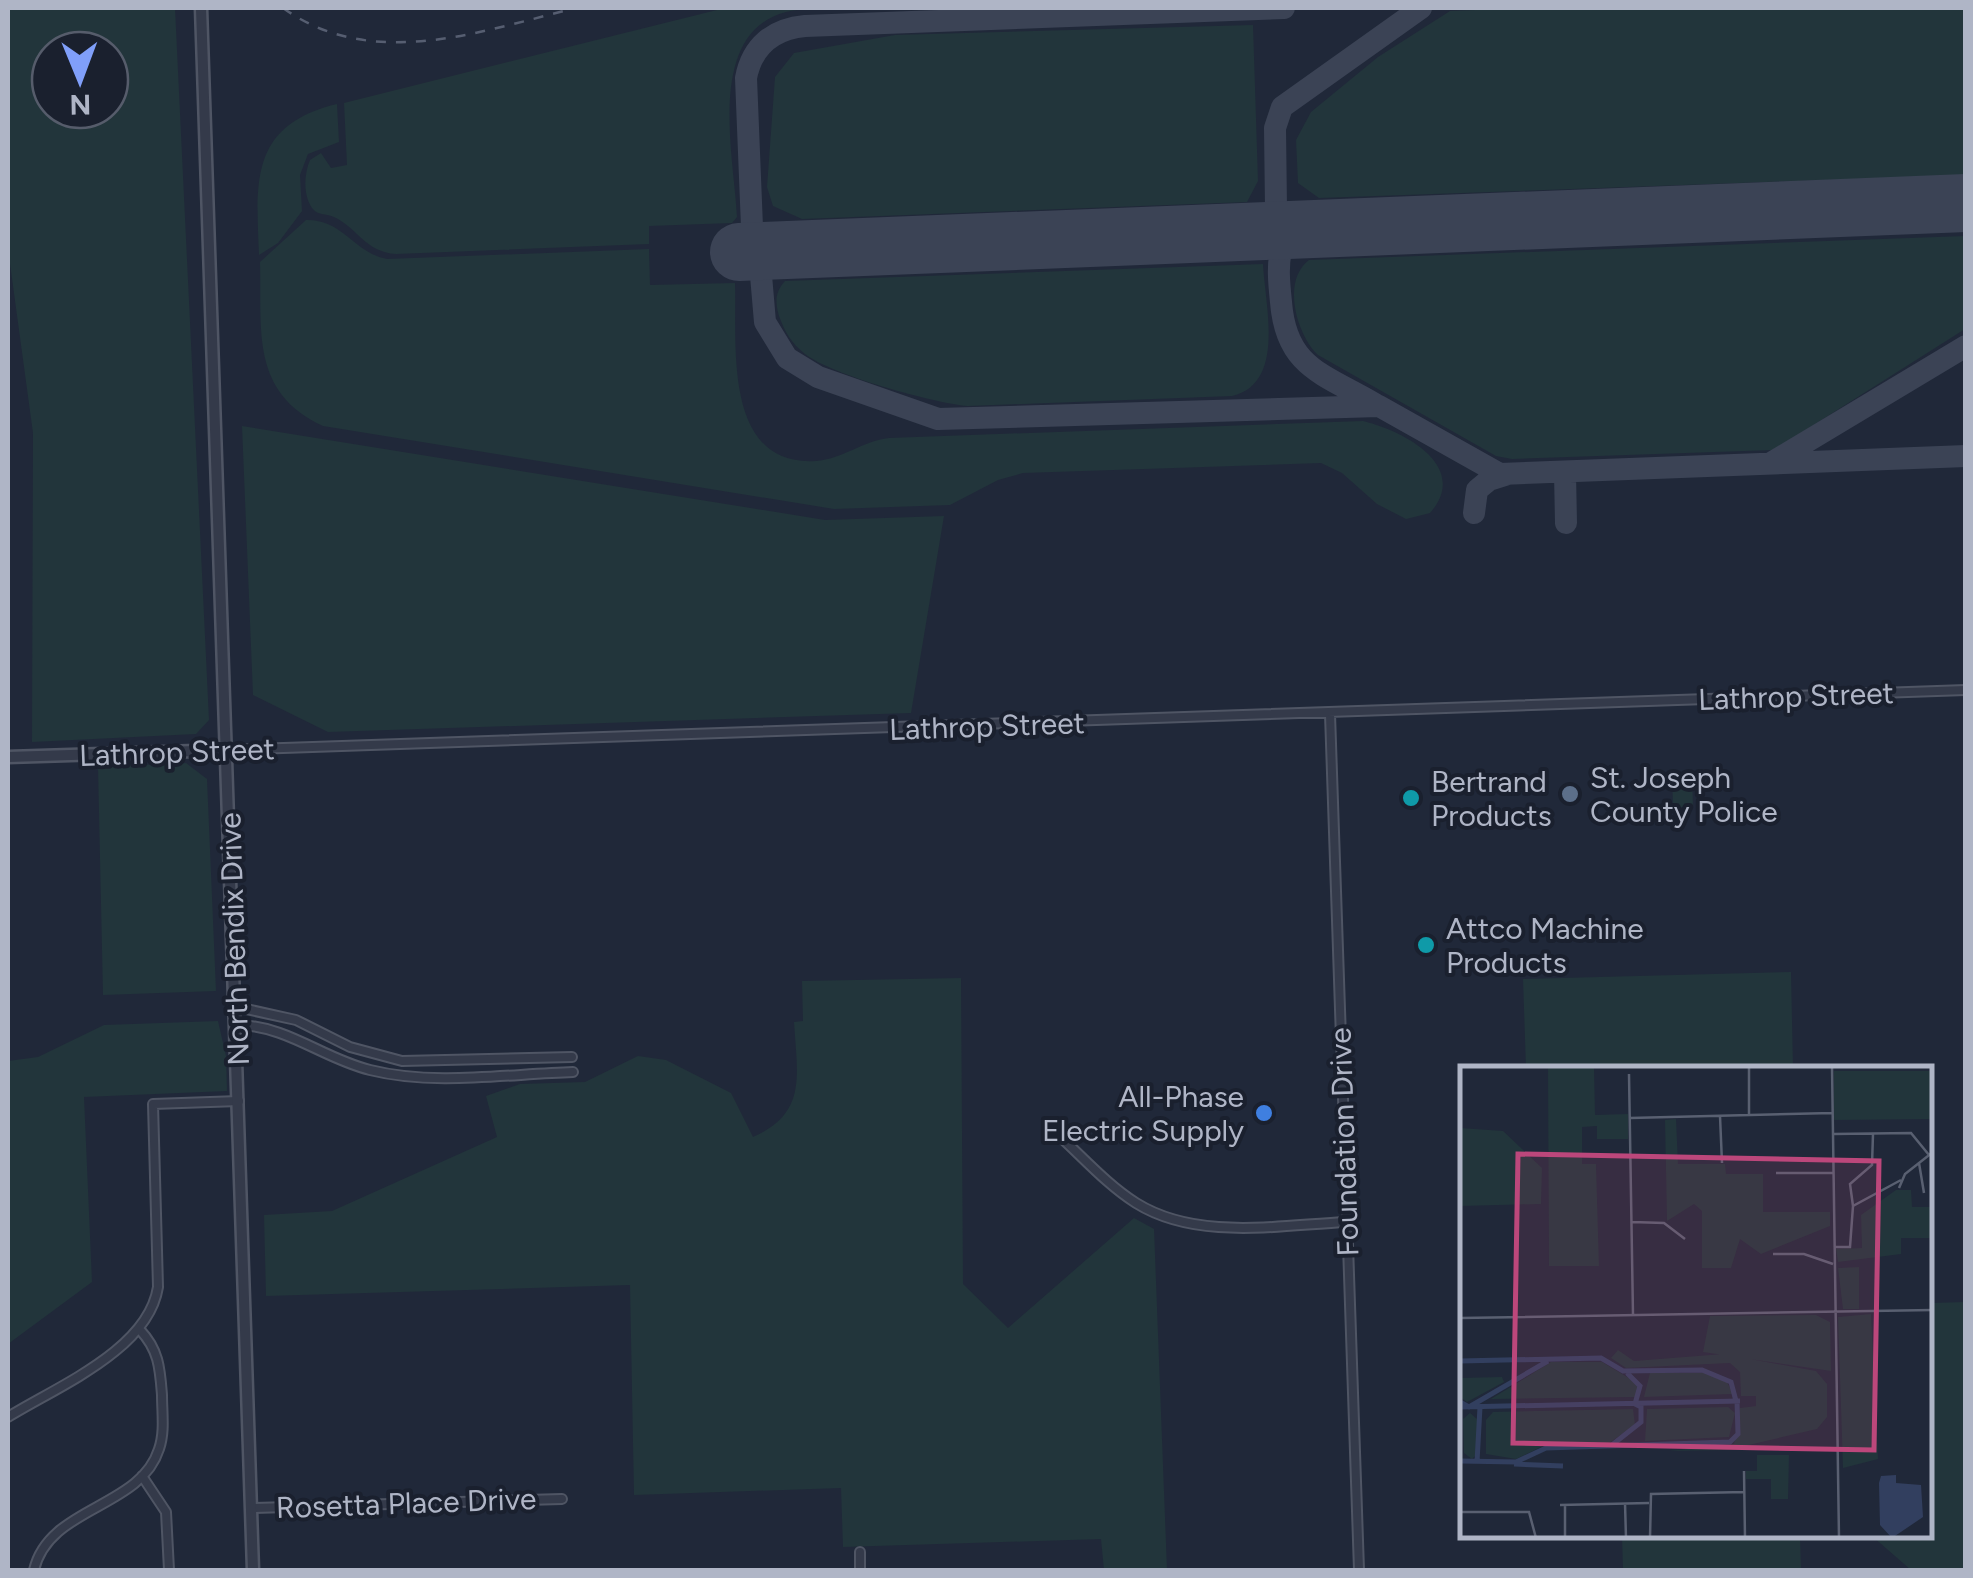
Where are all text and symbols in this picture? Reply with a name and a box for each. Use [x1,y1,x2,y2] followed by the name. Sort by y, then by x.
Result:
[30,30,130,130] north arrow
[69,88,92,122] text: N
[1698,674,1894,718] street label: Lathrop Street
[889,704,1085,748] street label: Lathrop Street
[79,730,275,774] street label: Lathrop Street
[1590,759,1778,830] place label: St. Joseph County Police
[1431,763,1552,834] place label: Bertrand Products
[1559,783,1581,805] marker: St. Joseph County Police
[1400,787,1422,809] marker: Bertrand Products
[211,812,257,1066] street label: North Bendix Drive
[1446,910,1644,981] place label: Attco Machine Products
[1415,934,1437,956] marker: Attco Machine Products
[1322,1027,1366,1257] street label: Foundation Drive
[1460,1066,1933,1538] inset map
[1042,1078,1244,1149] place label: All-Phase Electric Supply
[1253,1102,1275,1124] marker: All-Phase Electric Supply
[275,1480,537,1526] street label: Rosetta Place Drive

